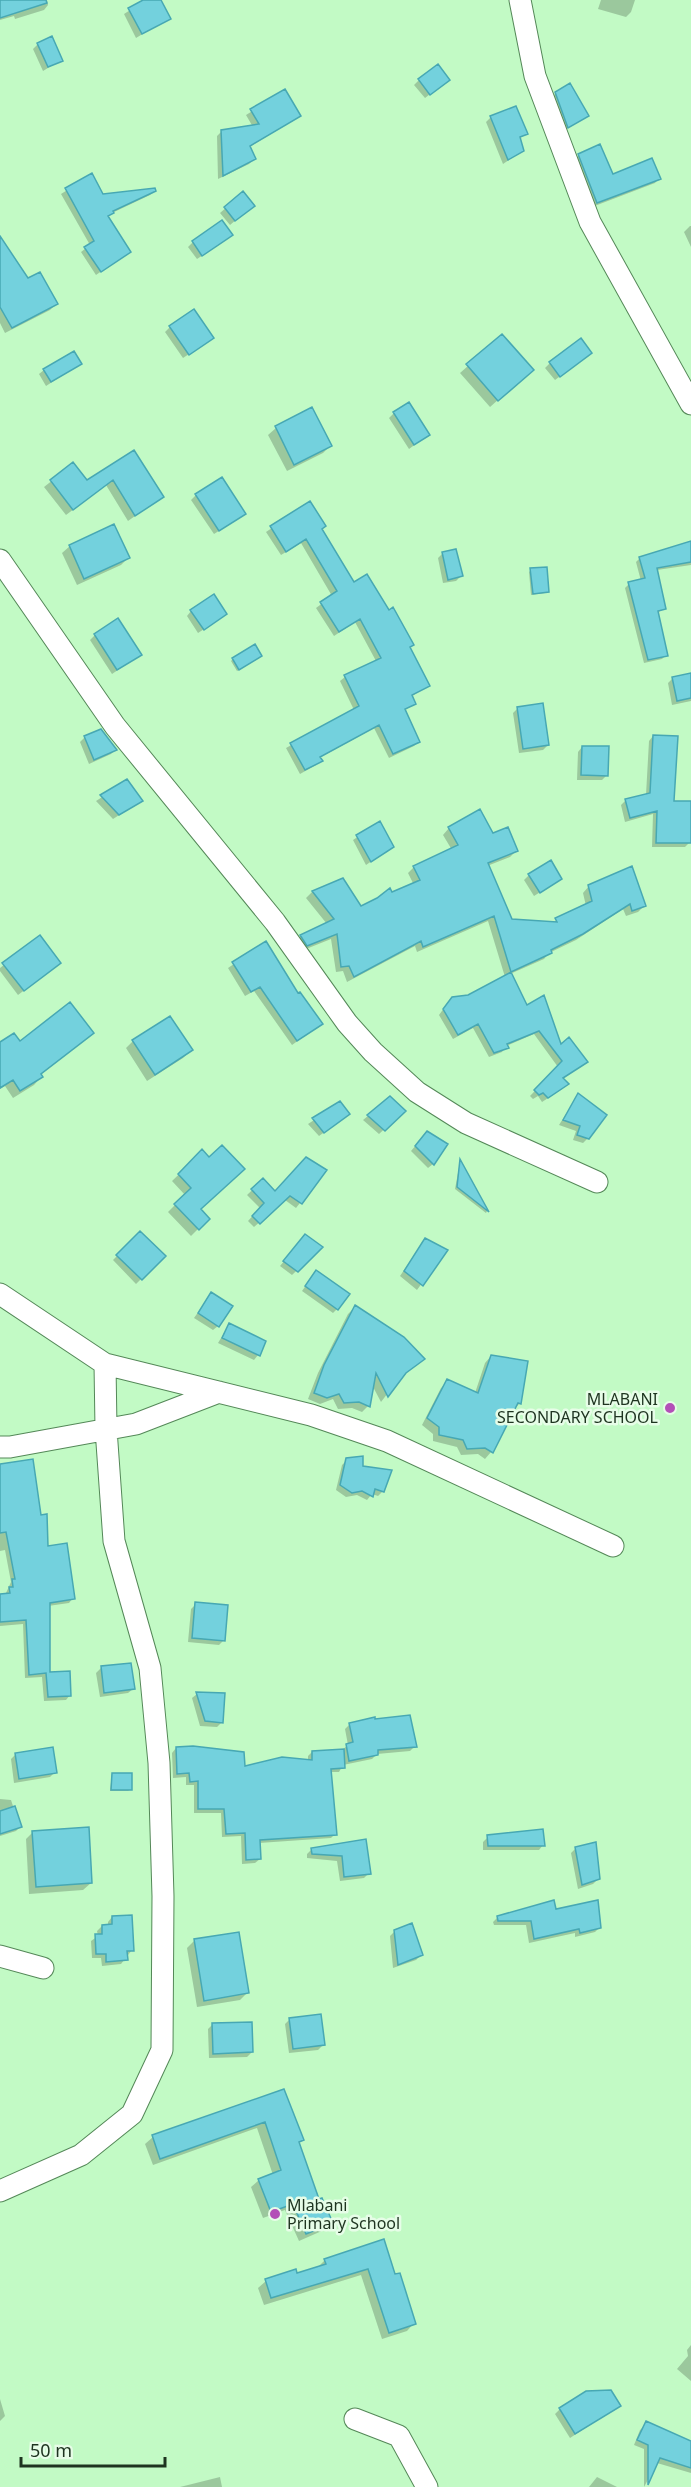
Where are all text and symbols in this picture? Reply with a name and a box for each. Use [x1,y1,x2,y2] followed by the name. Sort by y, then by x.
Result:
[497,1388,658,1428] place label: MLABANI SECONDARY SCHOOL
[663,1401,677,1415] marker: MLABANI SECONDARY SCHOOL
[287,2194,400,2234] place label: Mlabani Primary School
[268,2207,282,2221] marker: Mlabani Primary School
[21,2430,165,2468] scale bar
[30,2438,72,2462] text: 50 m

